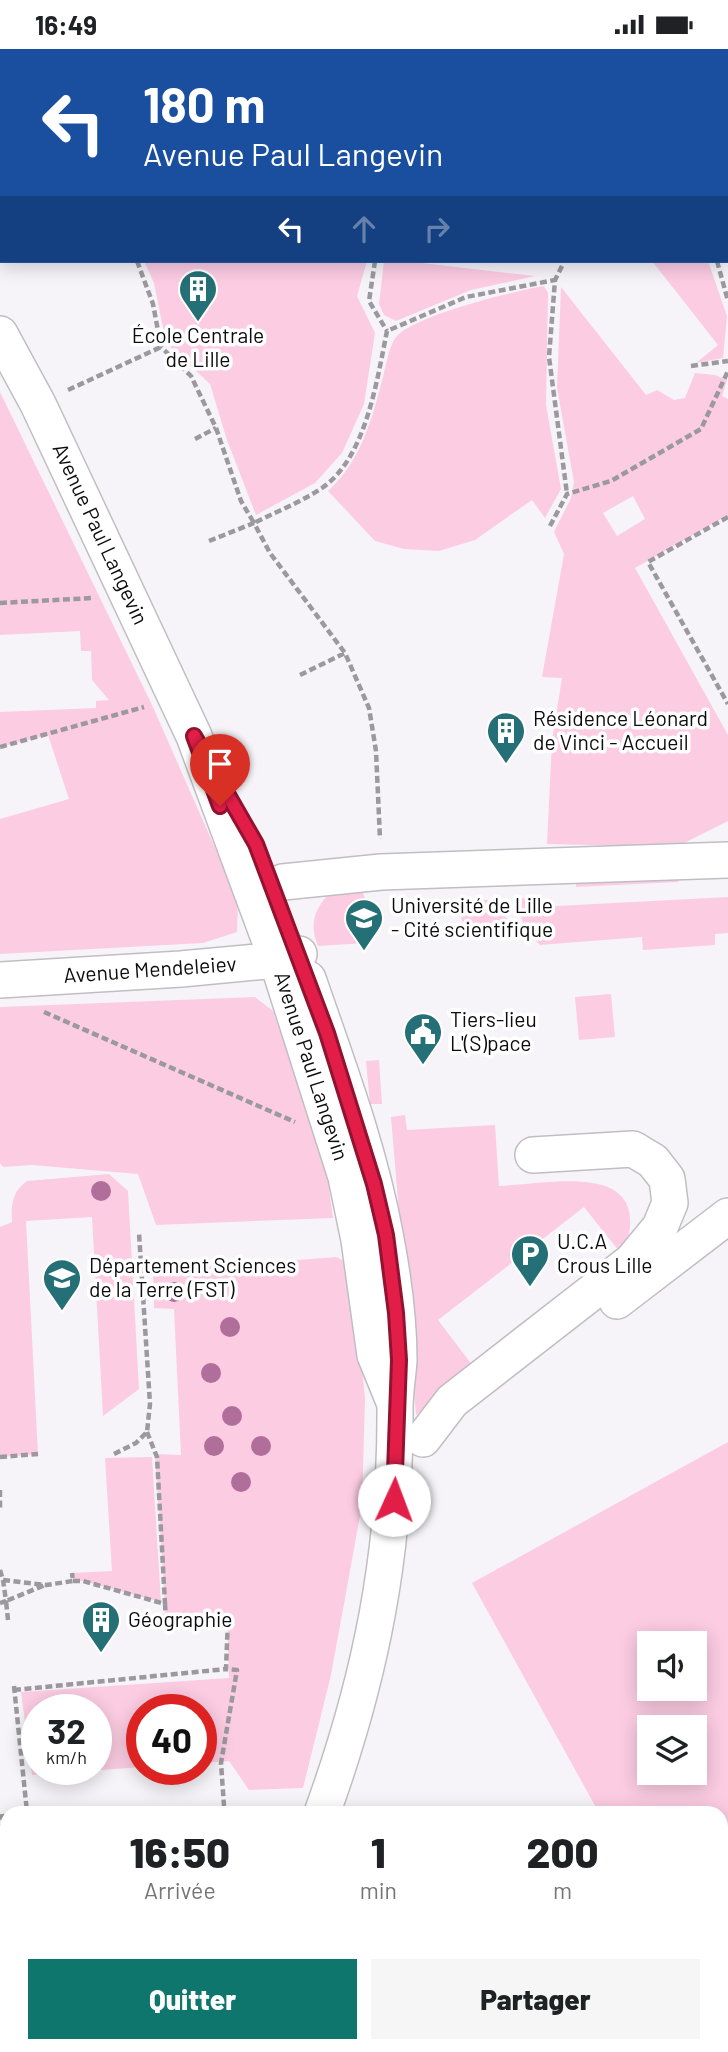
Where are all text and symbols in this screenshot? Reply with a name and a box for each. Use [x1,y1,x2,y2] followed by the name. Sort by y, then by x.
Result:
[35,9,97,40] text: 16:49
[143,74,266,133] text: 180 m
[28,77,119,168] icon: left
[143,134,443,172] text: Avenue Paul Langevin
[272,210,310,248] icon: left
[345,210,383,248] icon: ahead
[418,210,456,248] icon: right
[177,268,219,323] building icon: École Centrale de Lille
[132,322,264,371] place label: École Centrale de Lille
[48,439,154,628] street label: Avenue Paul Langevin
[533,705,708,754] place label: Résidence Léonard de Vinci - Accueil
[485,710,527,765] building icon: Résidence Léonard de Vinci - Accueil
[190,734,250,806] pin
[201,745,239,783] icon: arrive
[391,892,553,941] place label: Université de Lille ‐ Cité scientifique
[343,897,385,952] school or university icon: Université de Lille ‐ Cité scientifique
[63,950,237,987] street label: Avenue Mendeleiev
[270,968,355,1163] street label: Avenue Paul Langevin
[450,1006,537,1055] place label: Tiers-lieu L'(S)pace
[402,1011,444,1066] public building icon: Tiers-lieu L'(S)pace
[557,1228,652,1277] place label: U.C.A Crous Lille
[509,1233,551,1288] parking icon: U.C.A Crous Lille
[89,1252,296,1301] place label: Département Sciences de la Terre (FST)
[41,1257,83,1312] school or university icon: Département Sciences de la Terre (FST)
[357,1463,431,1537] position arrow
[80,1599,122,1654] building icon: Géographie
[128,1606,233,1631] place label: Géographie
[637,1631,707,1785] map controls
[637,1631,707,1701] button: sound
[126,1694,217,1785] speed limit sign: 40
[47,1709,86,1751] text: 32
[637,1715,707,1785] button: layers
[46,1746,87,1768] text: km/h
[130,1826,230,1876] text: 16:50
[371,1826,386,1876] text: 1
[527,1826,598,1876] text: 200
[144,1876,216,1904] text: Arrivée
[360,1876,397,1904] text: min
[553,1876,572,1904] text: m
[28,1959,357,2039] button: Quitter
[371,1959,700,2039] button: Partager

